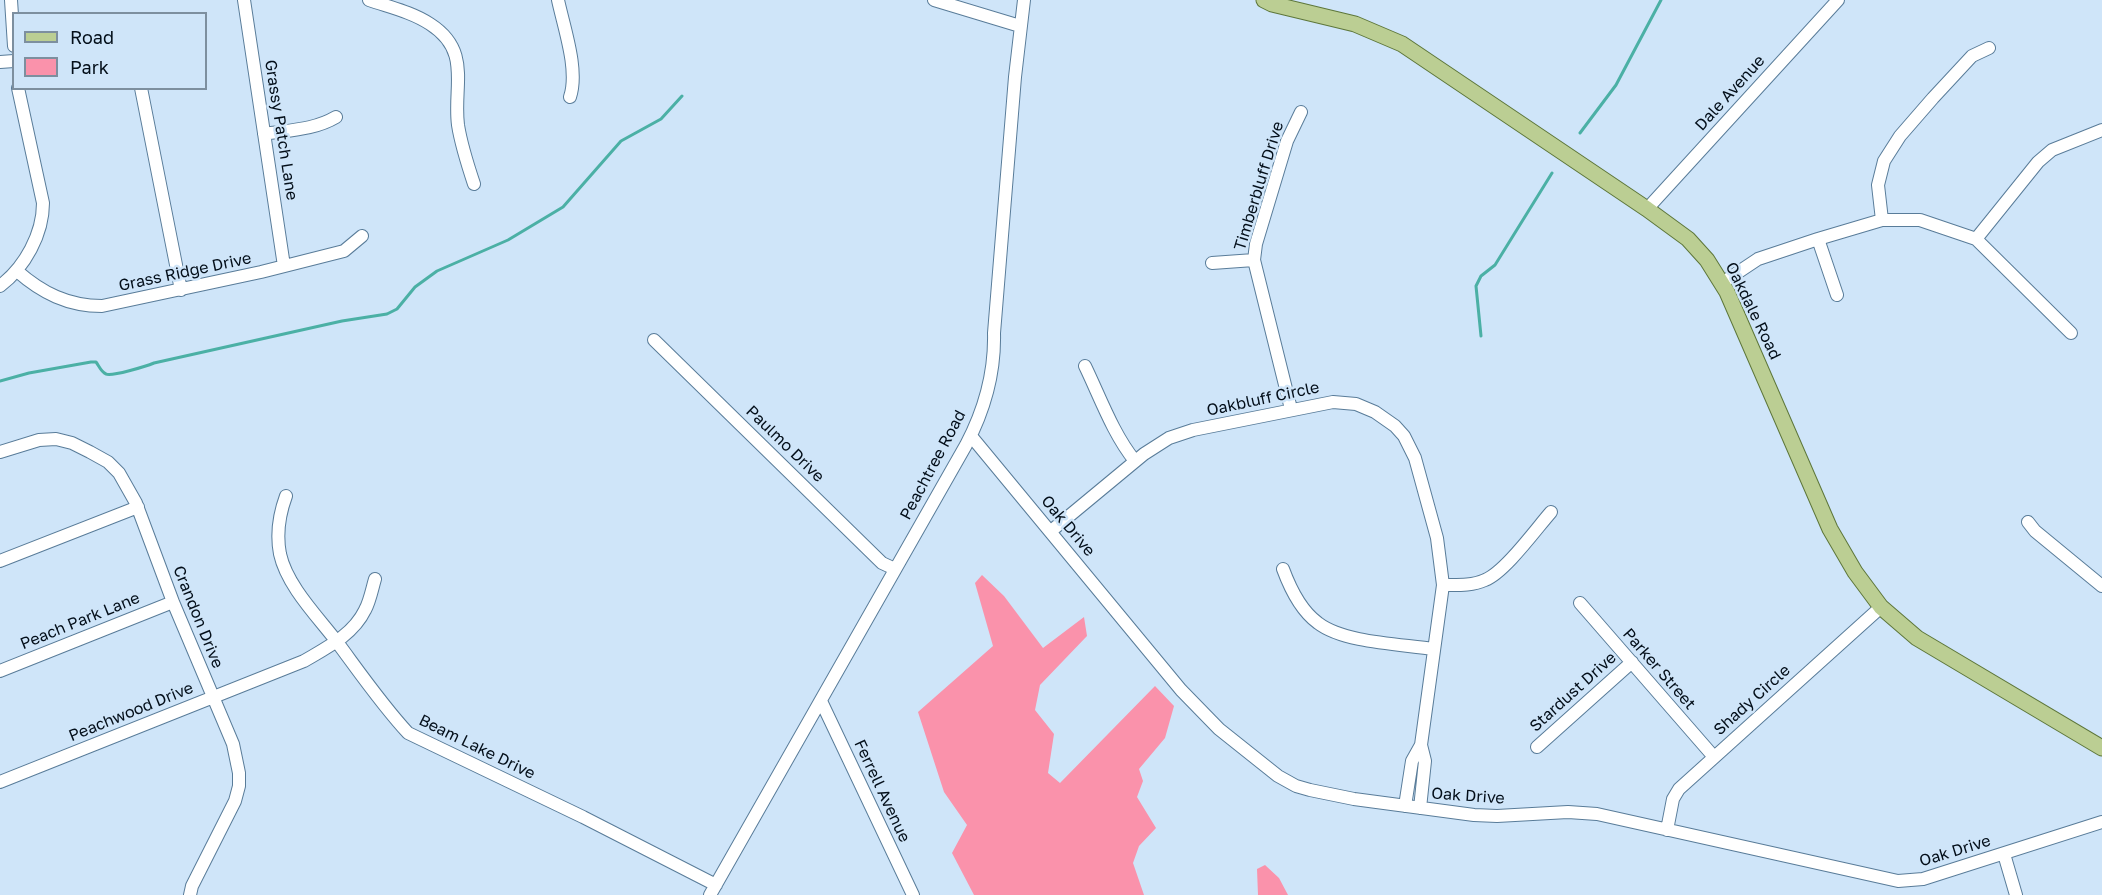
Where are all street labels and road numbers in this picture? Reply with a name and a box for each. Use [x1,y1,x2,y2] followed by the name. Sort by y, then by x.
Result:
[1691,51,1769,135] street label: Dale Avenue
[260,58,302,202] street label: Grassy Patch Lane
[1230,119,1288,253] street label: Timberbluff Drive
[117,249,253,295] street label: Grass Ridge Drive
[1721,259,1785,363] street label: Oakdale Road
[1205,378,1321,420] street label: Oakbluff Circle
[742,402,828,486] street label: Paulmo Drive
[896,407,970,523] street label: Peachtree Road
[1037,492,1099,560] street label: Oak Drive
[169,563,227,671] street label: Crandon Drive
[17,588,143,654] street label: Peach Park Lane
[1619,625,1699,713] street label: Parker Street
[1526,648,1620,736] street label: Stardust Drive
[1710,661,1794,739] street label: Shady Circle
[66,678,196,746] street label: Peachwood Drive
[416,710,538,784] street label: Beam Lake Drive
[850,737,914,845] street label: Ferrell Avenue
[1431,784,1505,808] street label: Oak Drive
[1917,831,1993,871] street label: Oak Drive

